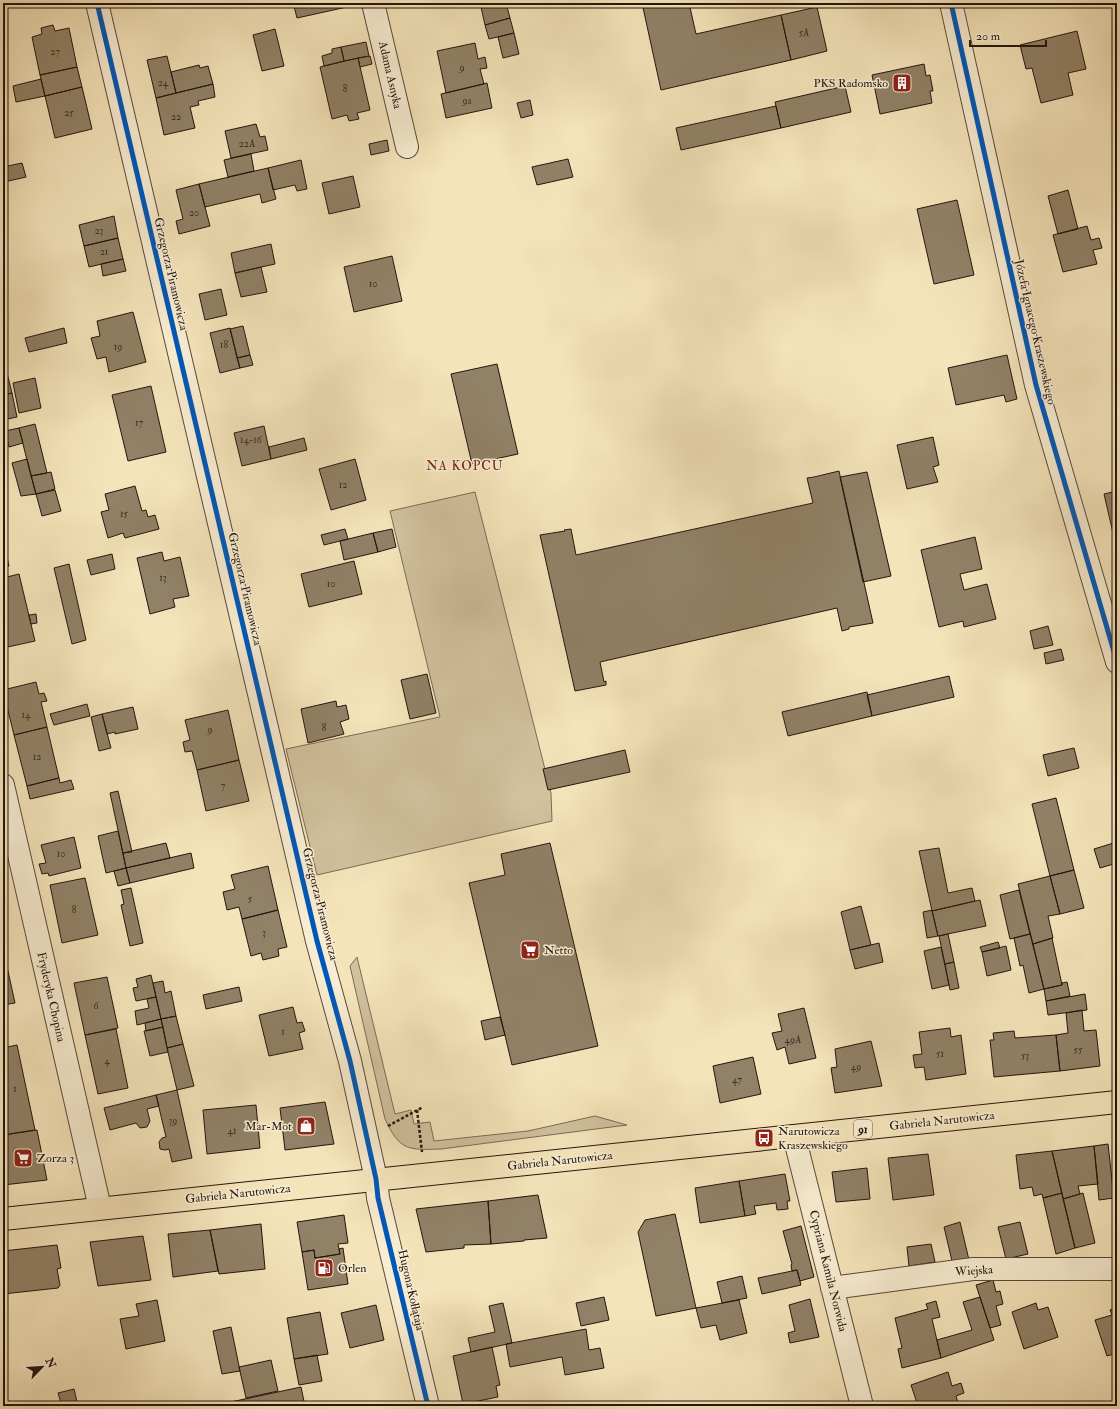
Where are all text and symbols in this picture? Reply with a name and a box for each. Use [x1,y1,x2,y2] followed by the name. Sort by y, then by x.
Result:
[970,22,1046,48] scale bar
[799,27,810,39] house number: 5A
[976,29,1001,44] text: 20 m
[375,39,405,111] street label: Adama Asnyka
[50,46,60,58] house number: 27
[458,62,465,74] house number: 9
[891,72,913,94] building icon: PKS Radomsko
[814,76,888,91] place label: PKS Radomsko
[158,77,169,89] house number: 24
[343,83,348,95] house number: 8
[461,95,473,107] house number: 9a
[64,107,74,119] house number: 25
[171,111,181,123] house number: 22
[239,138,256,150] house number: 22A
[189,207,199,219] house number: 20
[151,216,192,333] street label: Grzegorza Piramowicza
[95,225,104,237] house number: 23
[100,246,109,258] house number: 21
[1011,257,1059,406] street label: Józefa Ignacego Kraszewskiego
[369,278,377,290] house number: 10
[220,339,228,351] house number: 18
[114,341,122,353] house number: 19
[135,417,143,429] house number: 17
[240,434,263,446] house number: 14-16
[426,458,504,474] district label: NA KOPCU
[339,479,347,491] house number: 12
[120,508,129,520] house number: 15
[225,531,266,648] street label: Grzegorza Piramowicza
[159,572,167,584] house number: 13
[327,578,335,590] house number: 10
[22,709,31,721] house number: 14
[322,722,327,734] house number: 8
[206,724,213,736] house number: 9
[33,751,41,763] house number: 12
[221,780,226,792] house number: 7
[299,846,341,963] street label: Grzegorza Piramowicza
[57,848,65,860] house number: 10
[248,893,253,905] house number: 5
[72,904,77,916] house number: 8
[262,927,266,939] house number: 3
[519,939,541,961] supermarket icon: Netto
[544,943,573,958] place label: Netto
[33,951,69,1044] street label: Fryderyka Chopina
[93,1000,99,1012] house number: 6
[281,1026,285,1038] house number: 1
[785,1034,802,1046] house number: 49A
[1074,1044,1083,1056] house number: 55
[936,1048,944,1060] house number: 51
[1021,1050,1029,1062] house number: 53
[104,1055,110,1067] house number: 4
[851,1061,861,1073] house number: 49
[732,1074,742,1086] house number: 47
[13,1083,17,1095] house number: 1
[889,1108,996,1134] street label: Gabriela Narutowicza
[169,1115,177,1127] house number: 39
[295,1115,317,1137] shop icon: Mar-Mot
[245,1119,292,1134] place label: Mar-Mot
[854,1120,872,1138] road number: 91
[778,1124,848,1153] place label: Narutowicza Kraszewskiego
[228,1125,237,1137] house number: 41
[753,1127,775,1149] bus stop icon: Narutowicza Kraszewskiego
[12,1147,34,1169] supermarket icon: Zorza 3
[507,1148,614,1174] street label: Gabriela Narutowicza
[37,1151,74,1166] place label: Zorza 3
[185,1181,292,1207] street label: Gabriela Narutowicza
[806,1209,851,1334] street label: Cypriana Kamila Norwida
[394,1248,428,1333] street label: Hugona Kołłątaja
[313,1257,335,1279] fuel station icon: Orlen
[338,1261,366,1276] place label: Orlen
[954,1262,994,1280] street label: Wiejska
[22,1347,62,1387] north arrow
[42,1355,59,1371] text: N

